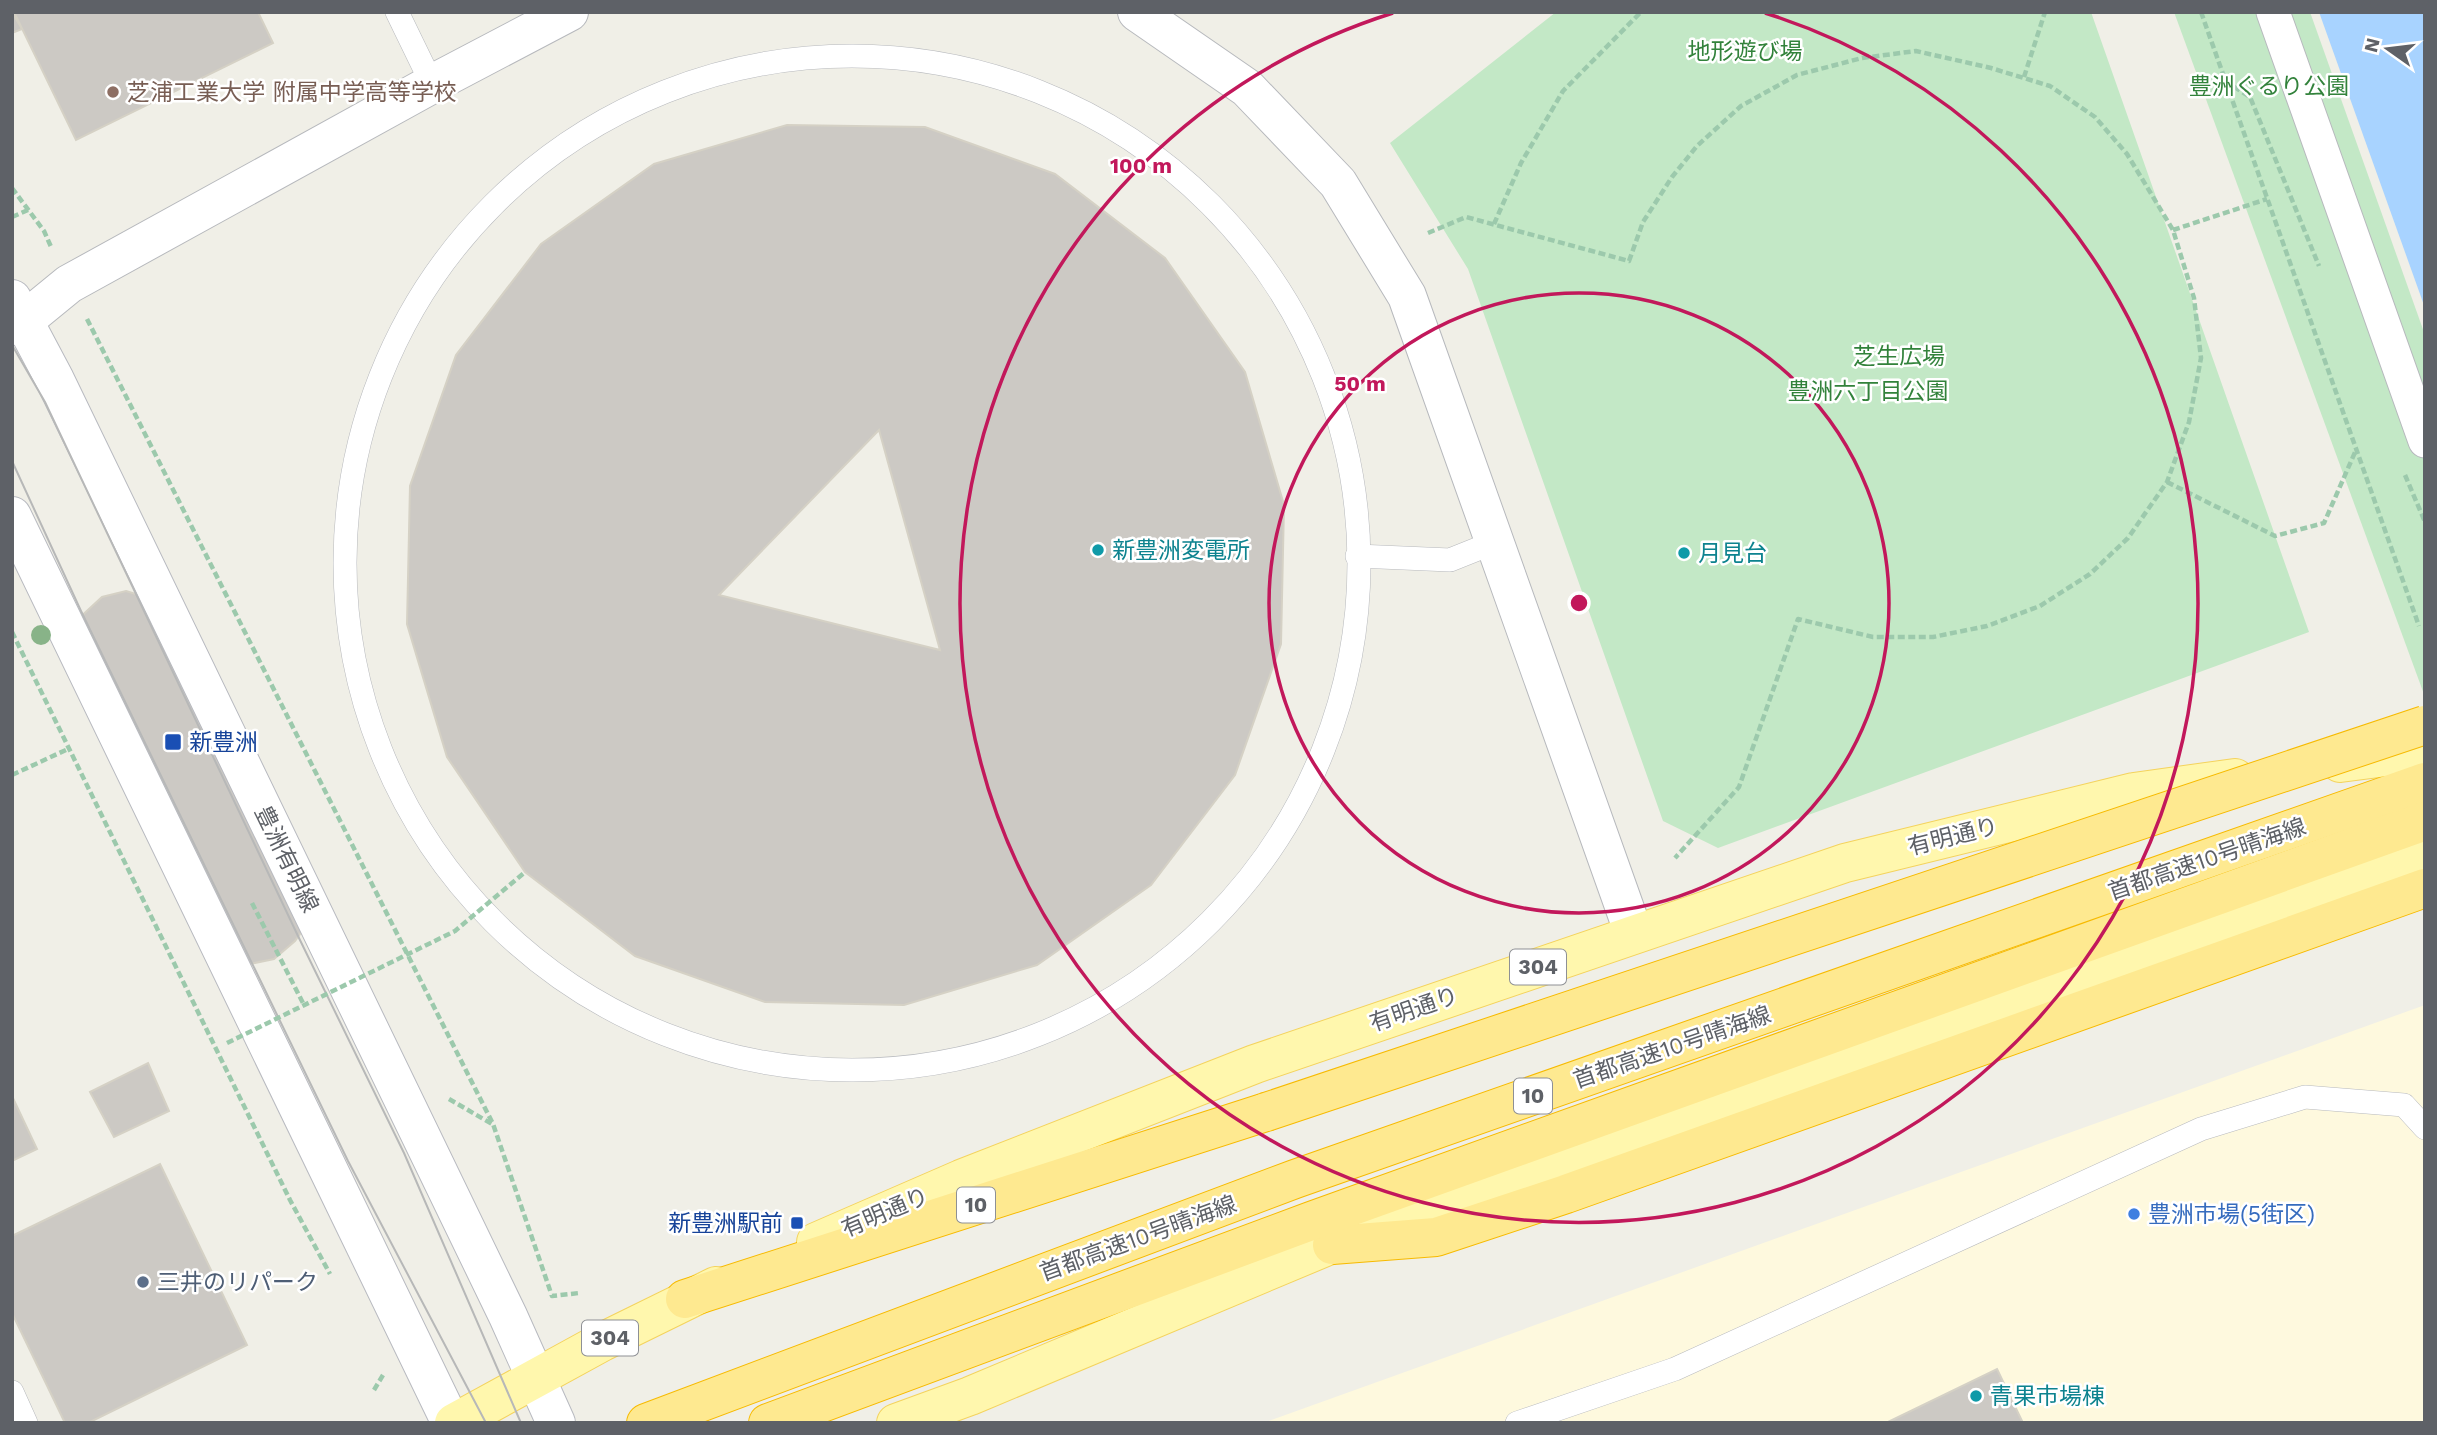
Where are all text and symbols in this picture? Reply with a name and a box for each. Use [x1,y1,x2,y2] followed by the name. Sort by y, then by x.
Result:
[2353,14,2423,84] north arrow
[2359,35,2385,55] text: N
[1688,38,1803,65] park label: 地形遊び場
[2189,73,2349,100] park label: 豊洲ぐるり公園
[127,79,457,106] place label: 芝浦工業大学 附属中学高等学校
[105,84,121,100] marker: 芝浦工業大学 附属中学高等学校
[1110,153,1172,178] text: 100 m
[1853,343,1945,370] park label: 芝生広場
[1334,371,1386,396] text: 50 m
[1788,378,1949,405] park label: 豊洲六丁目公園
[1112,537,1250,564] place label: 新豊洲変電所
[1698,540,1767,567] place label: 月見台
[1090,542,1106,558] marker: 新豊洲変電所
[1676,545,1692,561] marker: 月見台
[1567,591,1591,615] centre of rings
[189,729,258,756] place label: 新豊洲
[163,732,183,752] marker: 新豊洲
[249,802,324,917] street label: 豊洲有明線
[1905,812,2001,861] street label: 有明通り
[2105,813,2310,906] street label: 首都高速10号晴海線
[1510,950,1566,984] road number: 304
[1366,982,1462,1037] street label: 有明通り
[1570,1001,1775,1094] street label: 首都高速10号晴海線
[1514,1078,1552,1114] road number: 10
[838,1182,933,1243] street label: 有明通り
[957,1188,995,1222] road number: 10
[1036,1190,1240,1287] street label: 首都高速10号晴海線
[2148,1201,2315,1228] place label: 豊洲市場(5街区)
[2126,1206,2142,1222] marker: 豊洲市場(5街区)
[668,1210,783,1237] place label: 新豊洲駅前
[789,1215,805,1231] marker: 新豊洲駅前
[157,1269,318,1296] place label: 三井のリパーク
[135,1274,151,1290] marker: 三井のリパーク
[582,1320,638,1356] road number: 304
[1990,1383,2105,1410] place label: 青果市場棟
[1968,1388,1984,1404] marker: 青果市場棟

